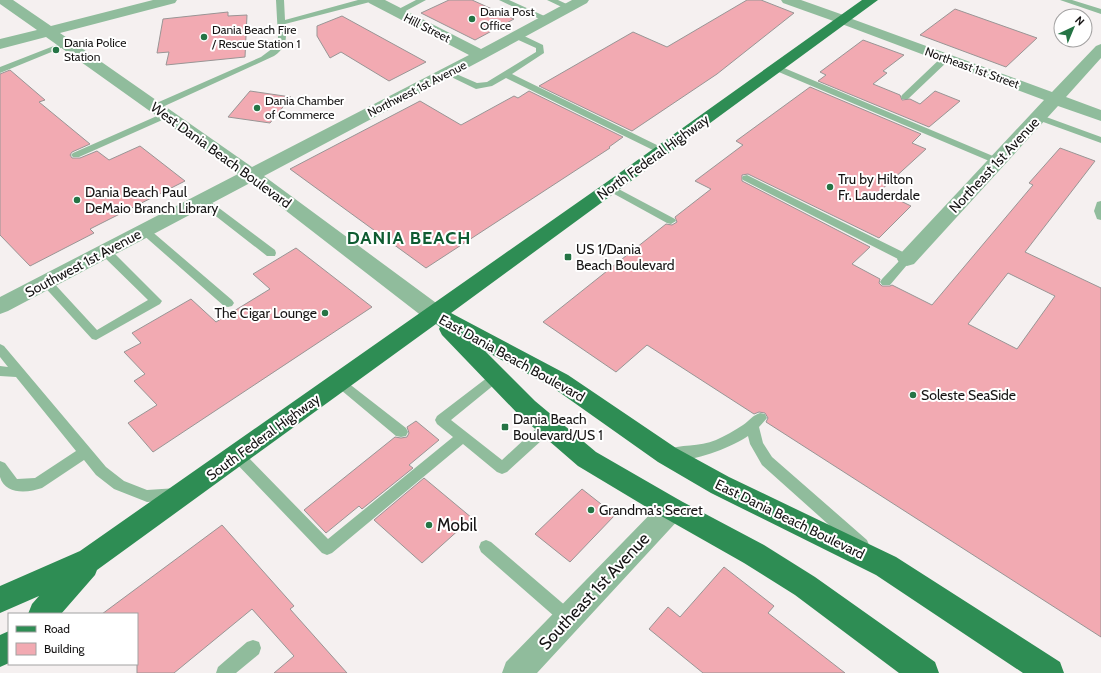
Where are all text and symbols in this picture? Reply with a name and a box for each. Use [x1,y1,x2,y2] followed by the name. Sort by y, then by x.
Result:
[480,4,534,33] place label: Dania Post Office
[1053,8,1093,48] north arrow
[401,9,453,46] street label: Hill Street
[1072,13,1088,29] text: N
[467,14,477,24] marker: Dania Post Office
[211,22,300,51] place label: Dania Beach Fire / Rescue Station 1
[199,32,209,42] marker: Dania Beach Fire / Rescue Station 1
[64,35,126,64] place label: Dania Police Station
[923,43,1021,92] street label: Northeast 1st Street
[51,45,61,55] marker: Dania Police Station
[365,57,469,120] street label: Northwest 1st Avenue
[265,93,344,122] place label: Dania Chamber of Commerce
[147,98,295,212] street label: West Dania Beach Boulevard
[252,103,262,113] marker: Dania Chamber of Commerce
[593,110,713,204] street label: North Federal Highway
[945,113,1043,217] street label: Northeast 1st Avenue
[838,170,920,204] place label: Tru by Hilton Fr. Lauderdale
[825,182,835,192] marker: Tru by Hilton Fr. Lauderdale
[85,183,218,217] place label: Dania Beach Paul DeMaio Branch Library
[72,195,82,205] marker: Dania Beach Paul DeMaio Branch Library
[22,225,144,301] street label: Southwest 1st Avenue
[347,227,471,249] district label: DANIA BEACH
[576,240,675,274] place label: US 1/Dania Beach Boulevard
[563,252,573,262] marker: US 1/Dania Beach Boulevard
[215,304,317,322] place label: The Cigar Lounge
[320,308,330,318] marker: The Cigar Lounge
[436,310,588,406] street label: East Dania Beach Boulevard
[921,386,1016,404] place label: Soleste SeaSide
[203,390,323,484] street label: South Federal Highway
[908,390,918,400] marker: Soleste SeaSide
[513,410,603,444] place label: Dania Beach Boulevard/US 1
[500,422,510,432] marker: Dania Beach Boulevard/US 1
[712,475,868,563] street label: East Dania Beach Boulevard
[599,501,703,519] place label: Grandma's Secret
[586,505,596,515] marker: Grandma's Secret
[437,515,477,535] place label: Mobil
[424,520,434,530] marker: Mobil
[535,528,654,654] street label: Southeast 1st Avenue
[8,613,138,665] legend
[44,621,70,636] text: Road
[44,641,86,656] text: Building

